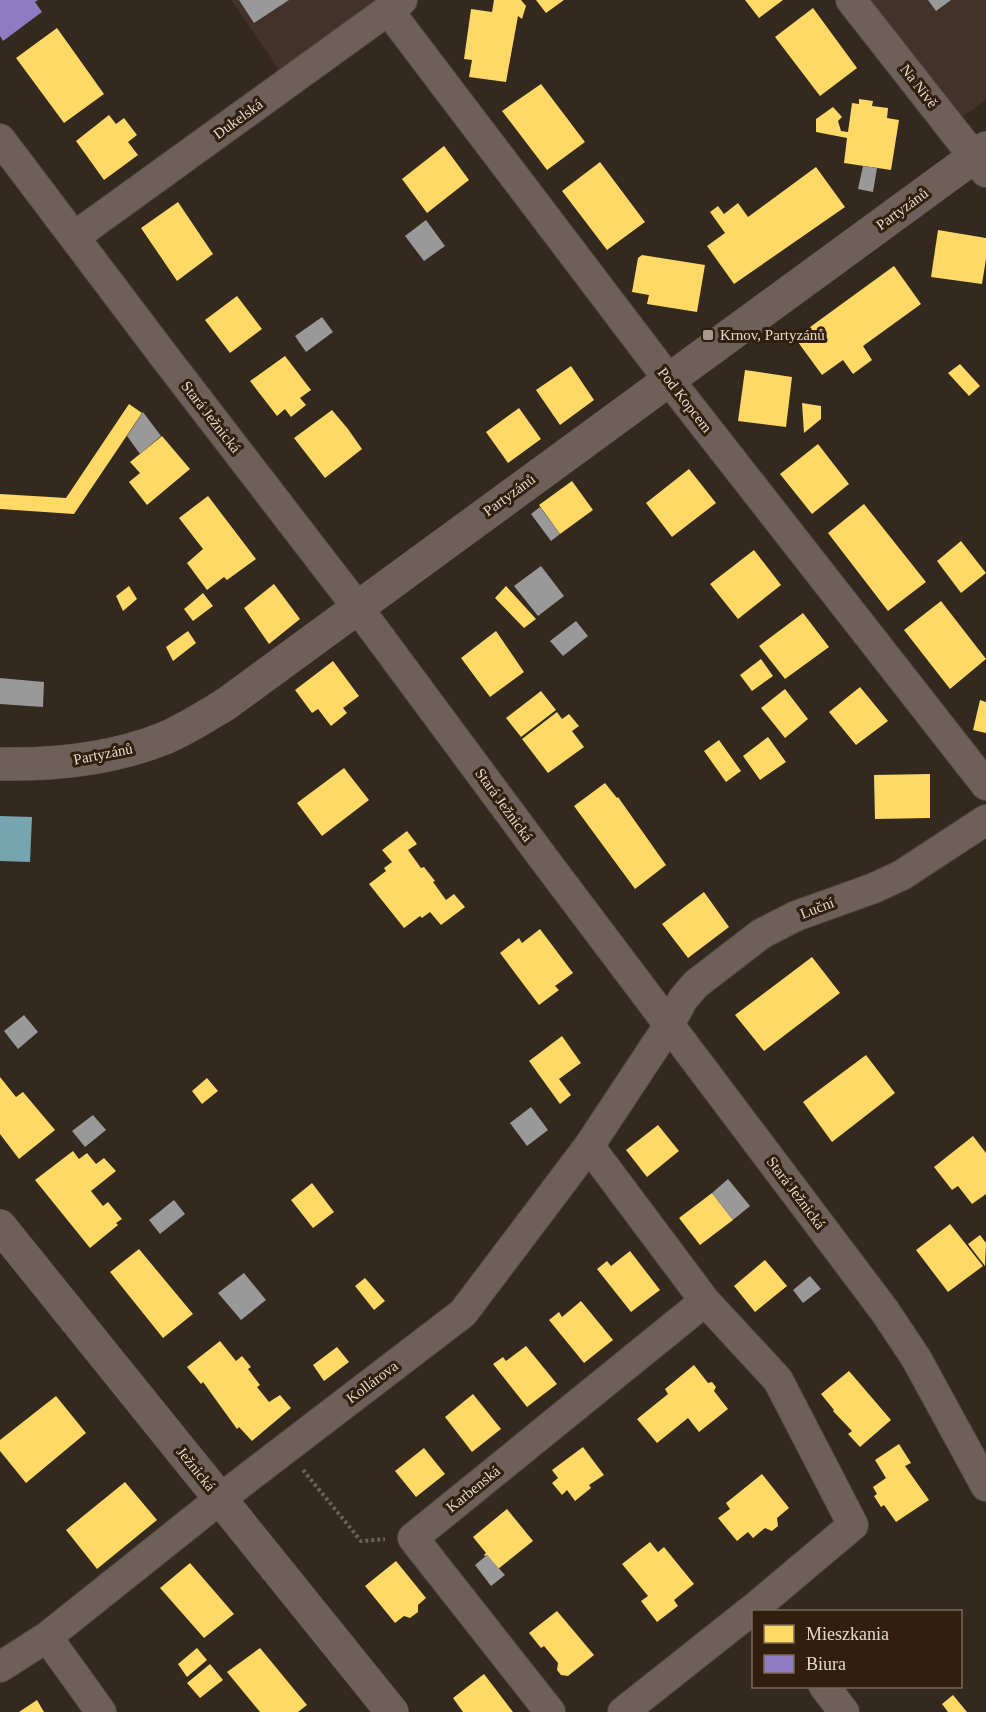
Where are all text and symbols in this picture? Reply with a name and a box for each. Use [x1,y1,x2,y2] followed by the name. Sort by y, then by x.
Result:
[897,61,941,111] street label: Na Nivě
[210,96,266,142] street label: Dukelská
[873,185,931,233] street label: Partyzánů
[720,327,825,343] place label: Krnov, Partyzánů
[701,328,715,342] marker: Krnov, Partyzánů
[655,364,715,436] street label: Pod Kopcem
[178,378,244,456] street label: Stará Ježnická
[480,471,538,519] street label: Partyzánů
[72,740,134,768] street label: Partyzánů
[472,765,536,845] street label: Stará Ježnická
[798,894,836,922] street label: Luční
[764,1154,829,1233] street label: Stará Ježnická
[343,1357,401,1406] street label: Kollárova
[174,1444,219,1494] street label: Ježnická
[443,1462,503,1515] street label: Karbenská
[752,1610,962,1688] legend
[806,1624,889,1644] text: Mieszkania
[806,1654,846,1674] text: Biura

